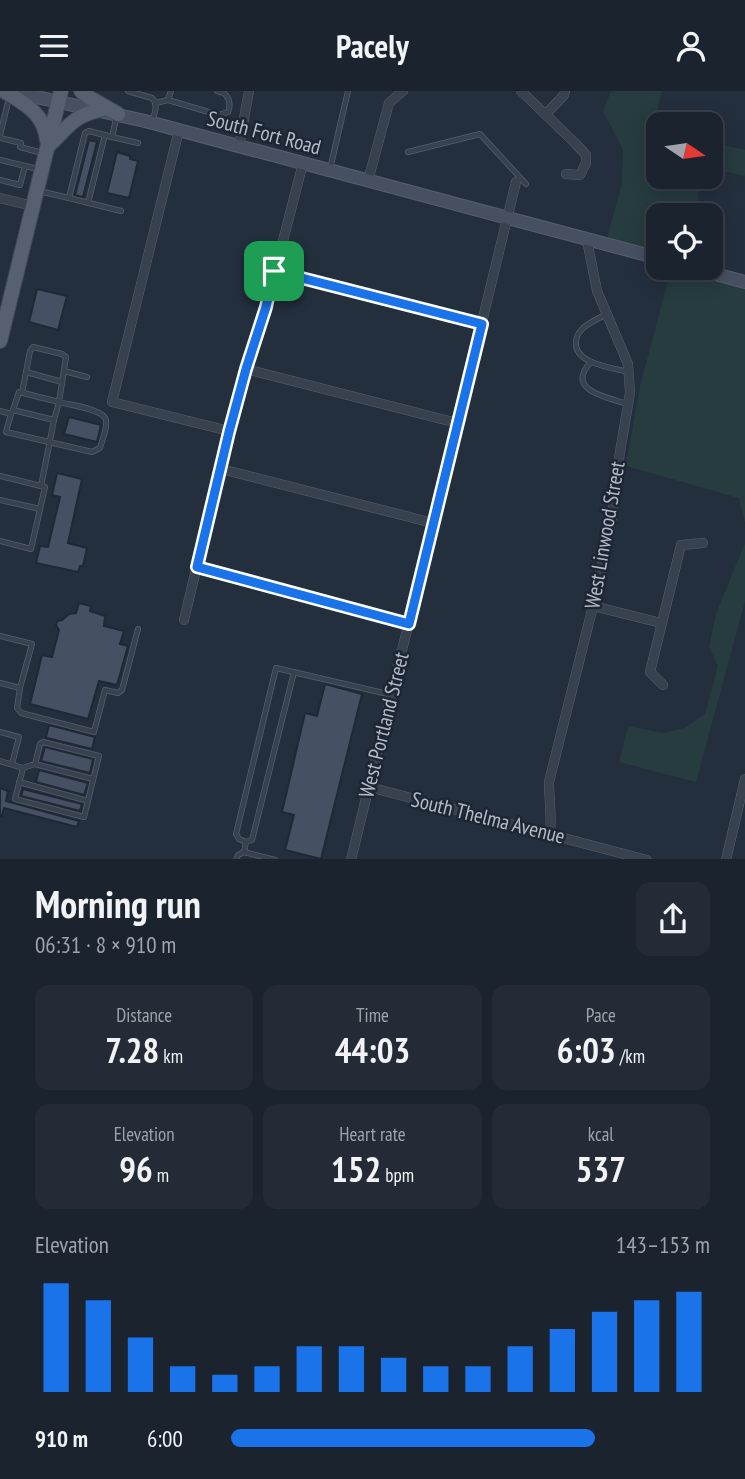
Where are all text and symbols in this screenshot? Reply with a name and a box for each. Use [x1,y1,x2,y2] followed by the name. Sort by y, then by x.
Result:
[336,25,409,67] text: Pacely
[35,27,73,65] icon: menu
[672,27,710,65] icon: person
[204,104,324,161] street label: South Fort Road
[646,112,723,189] north arrow
[646,112,723,280] map controls
[646,203,723,280] button: locate
[244,241,304,301] pin
[255,252,293,290] icon: arrive
[578,459,631,611] street label: West Linwood Street
[352,649,415,800] street label: West Portland Street
[409,785,568,850] street label: South Thelma Avenue
[35,879,201,928] text: Morning run
[636,882,710,956] button: share
[35,930,176,959] text: 06:31 · 8 × 910 m
[116,1003,172,1027] text: Distance
[356,1003,389,1027] text: Time
[586,1003,616,1027] text: Pace
[105,1027,159,1073] text: 7.28
[335,1027,410,1073] text: 44:03
[557,1027,616,1073] text: 6:03
[159,1044,183,1068] text: km
[616,1044,645,1068] text: /km
[114,1122,175,1146] text: Elevation
[339,1122,406,1146] text: Heart rate
[588,1122,614,1146] text: kcal
[119,1146,153,1192] text: 96
[331,1146,381,1192] text: 152
[576,1146,626,1192] text: 537
[153,1163,169,1187] text: m
[381,1163,414,1187] text: bpm
[35,1230,109,1259] text: Elevation
[616,1230,710,1259] text: 143–153 m
[35,1424,88,1453] text: 910 m
[147,1424,183,1453] text: 6:00

